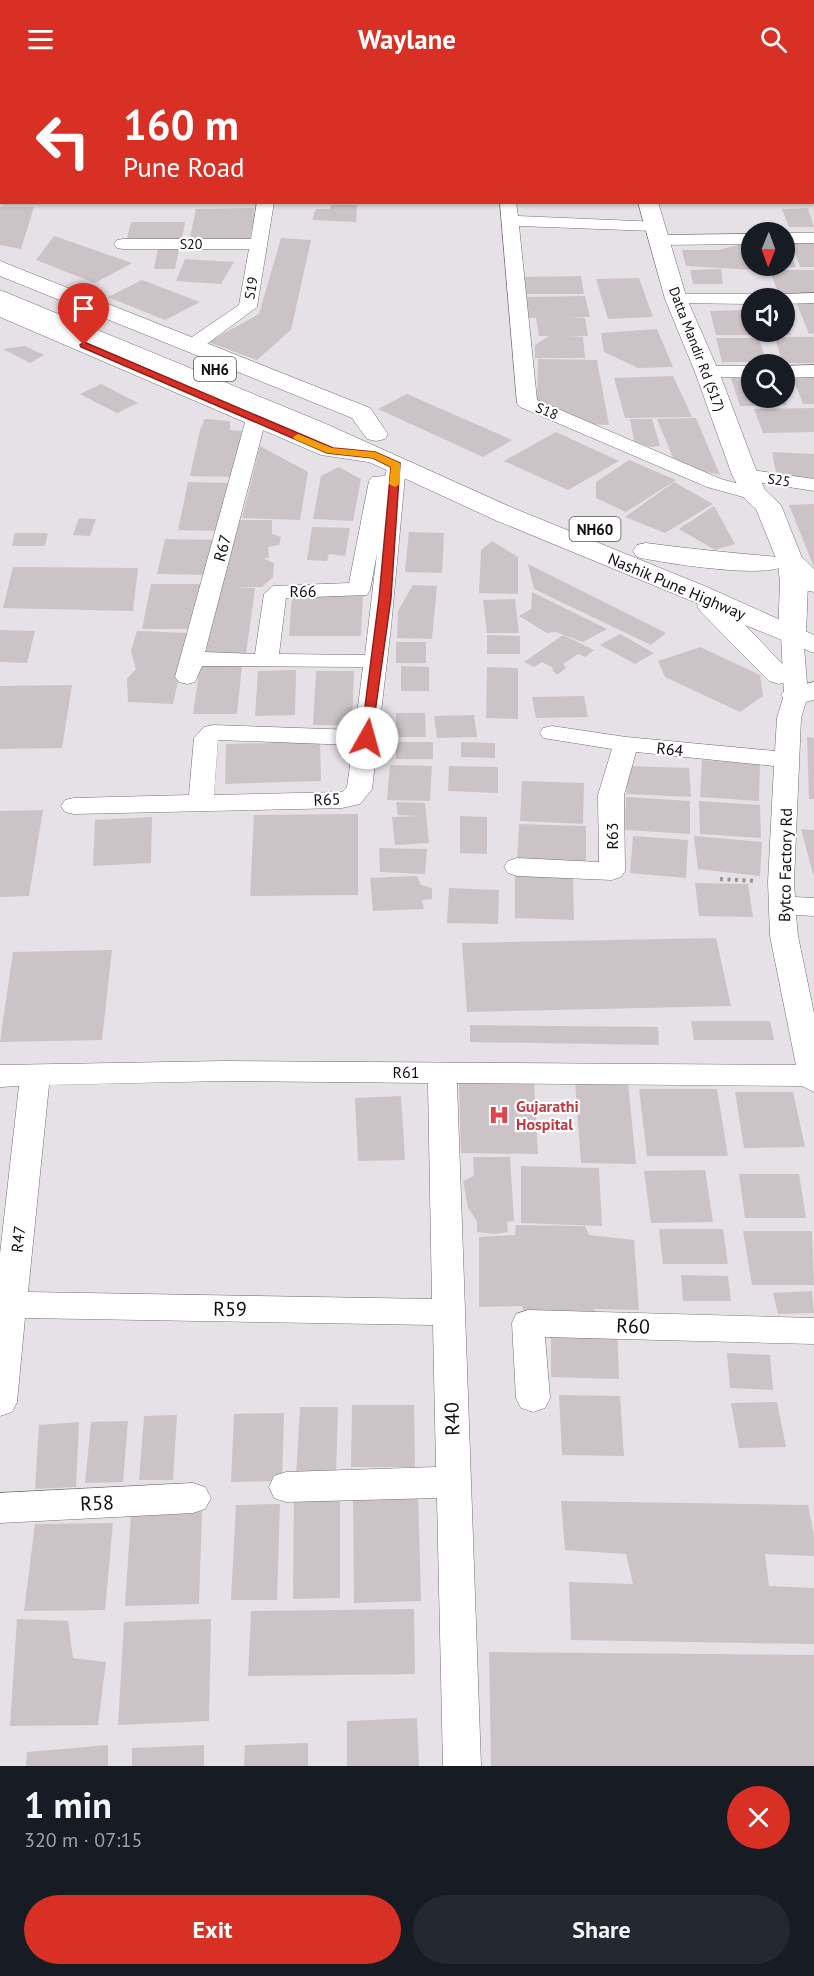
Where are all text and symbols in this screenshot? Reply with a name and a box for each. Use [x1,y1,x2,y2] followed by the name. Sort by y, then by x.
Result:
[358,22,456,56] text: Waylane
[24,23,57,56] icon: menu
[757,23,790,56] icon: search
[123,97,239,152] text: 160 m
[24,102,102,180] icon: left
[123,150,245,184] text: Pune Road
[741,222,795,276] north arrow
[741,222,795,408] map controls
[180,235,203,253] street label: S20
[240,275,262,301] street label: S19
[58,283,109,345] pin
[665,284,729,414] street label: Datta Mandir Rd (S17)
[741,288,795,342] button: sound
[67,292,100,325] icon: arrive
[741,354,795,408] button: search
[194,357,236,381] road number: NH6
[533,398,561,424] street label: S18
[766,469,792,491] street label: S25
[570,517,620,541] road number: NH60
[209,532,235,564] street label: R67
[605,548,749,624] street label: Nashik Pune Highway
[290,581,316,601] street label: R66
[335,706,399,770] position arrow
[656,738,685,760] street label: R64
[313,788,341,810] street label: R65
[774,808,796,922] street label: Bytco Factory Rd
[602,823,622,849] street label: R63
[393,1062,419,1082] street label: R61
[516,1096,579,1134] place label: Gujarathi Hospital
[487,1103,511,1127] hospital icon: Gujarathi Hospital
[7,1225,29,1253] street label: R47
[213,1296,247,1322] street label: R59
[616,1312,650,1340] street label: R60
[438,1402,466,1436] street label: R40
[79,1489,115,1517] street label: R58
[24,1781,112,1828] text: 1 min
[727,1786,790,1849] button: close
[24,1827,142,1853] text: 320 m · 07:15
[24,1895,401,1964] button: Exit
[413,1895,790,1964] button: Share

